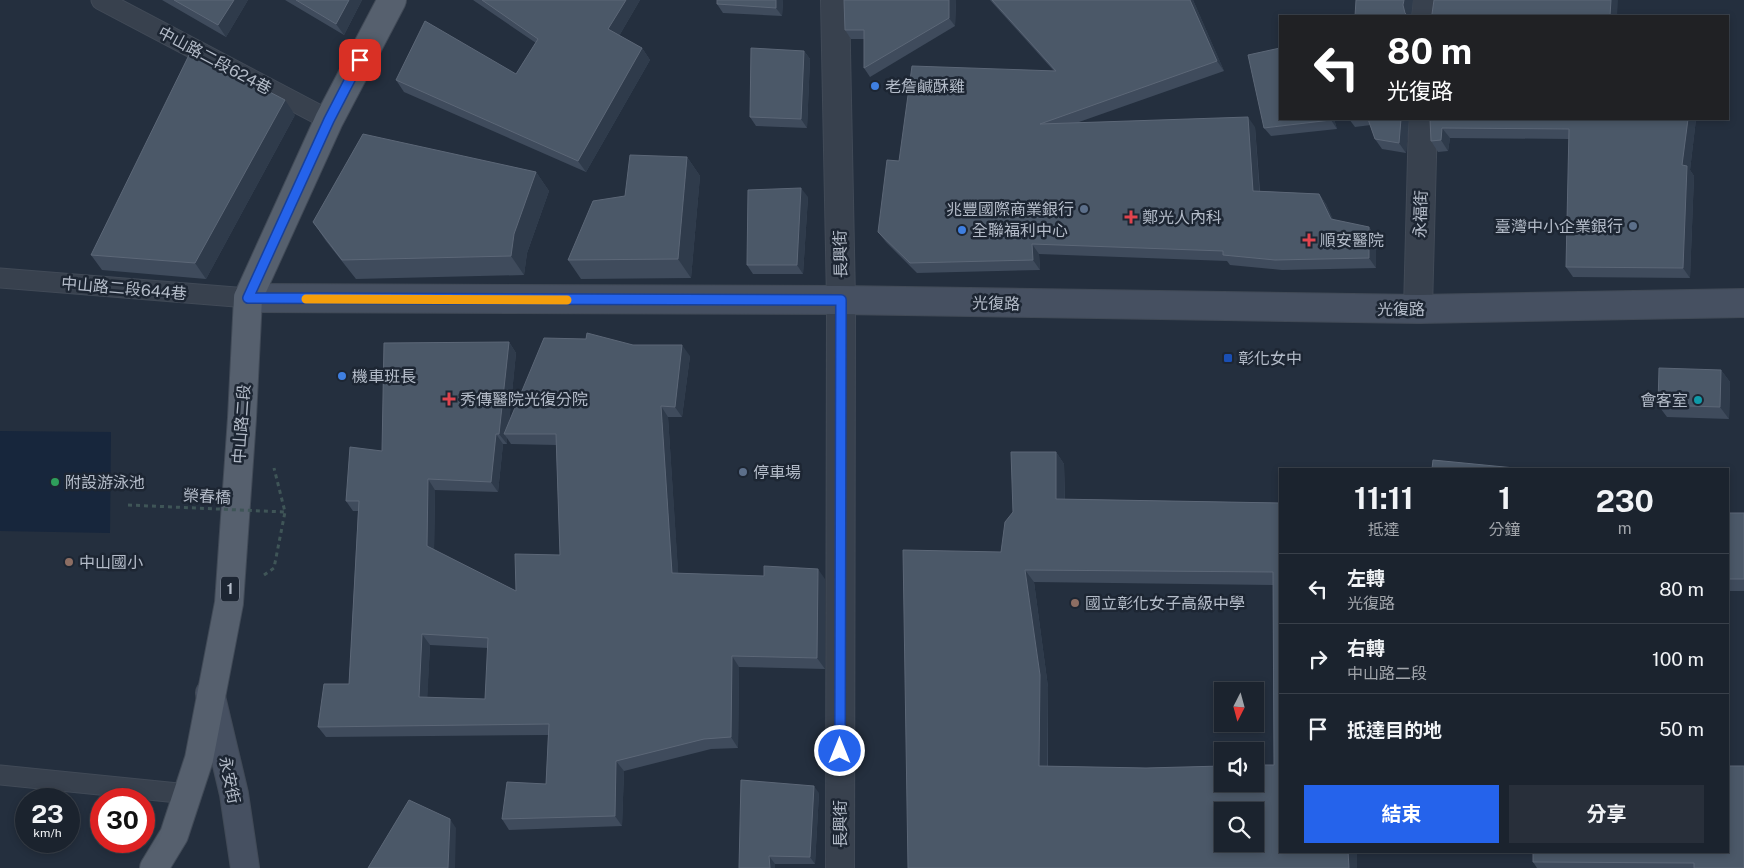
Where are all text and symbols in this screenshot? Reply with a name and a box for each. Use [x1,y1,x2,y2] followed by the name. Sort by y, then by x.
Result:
[155,23,275,98] street label: 中山路二段624巷
[1387,31,1472,72] text: 80 m
[1304,35,1369,100] icon: left
[339,39,381,81] pin
[346,46,374,74] icon: arrive
[885,77,965,96] place label: 老詹鹹酥雞
[1387,78,1453,104] text: 光復路
[869,80,881,92] marker: 老詹鹹酥雞
[1410,190,1431,238] street label: 永福街
[946,200,1074,219] place label: 兆豐國際商業銀行
[1078,203,1090,215] marker: 兆豐國際商業銀行
[1142,208,1222,227] place label: 鄭光人內科
[1124,210,1138,224] marker: 鄭光人內科
[1495,217,1623,236] place label: 臺灣中小企業銀行
[1627,220,1639,232] marker: 臺灣中小企業銀行
[972,221,1068,240] place label: 全聯福利中心
[956,224,968,236] marker: 全聯福利中心
[831,230,850,278] street label: 長興街
[1320,231,1384,250] place label: 順安醫院
[1302,233,1316,247] marker: 順安醫院
[60,274,188,303] street label: 中山路二段644巷
[972,294,1020,313] street label: 光復路
[1377,300,1425,319] street label: 光復路
[1238,349,1302,368] place label: 彰化女中
[1222,352,1234,364] marker: 彰化女中
[352,367,416,386] place label: 機車班長
[336,370,348,382] marker: 機車班長
[229,383,254,465] street label: 中山路二段
[460,390,588,409] place label: 秀傳醫院光復分院
[1640,391,1688,410] place label: 會客室
[442,392,456,406] marker: 秀傳醫院光復分院
[1692,394,1704,406] marker: 會客室
[753,463,801,482] place label: 停車場
[737,466,749,478] marker: 停車場
[65,473,145,492] place label: 附設游泳池
[49,476,61,488] marker: 附設游泳池
[1354,480,1414,516] text: 11:11
[1498,480,1511,516] text: 1
[1596,483,1654,519] text: 230
[183,486,231,507] street label: 榮春橋
[1618,519,1632,538] text: m
[1368,520,1400,539] text: 抵達
[1489,520,1521,539] text: 分鐘
[79,553,143,572] place label: 中山國小
[63,556,75,568] marker: 中山國小
[1347,567,1385,589] text: 左轉
[1304,575,1332,603] icon: left
[221,576,239,602] road number: 1
[1659,578,1704,600] text: 80 m
[1085,594,1245,613] place label: 國立彰化女子高級中學
[1347,594,1395,613] text: 光復路
[1069,597,1081,609] marker: 國立彰化女子高級中學
[1347,637,1385,659] text: 右轉
[1304,645,1332,673] icon: right
[1652,648,1704,670] text: 100 m
[1347,664,1427,683] text: 中山路二段
[1214,682,1264,732] north arrow
[1214,682,1264,852] map controls
[1304,715,1332,743] icon: arrive
[1659,718,1704,740] text: 50 m
[1347,719,1442,741] text: 抵達目的地
[813,724,865,776] position arrow
[1214,742,1264,792] button: sound
[215,755,244,806] street label: 永安街
[1304,785,1499,843] button: 結束
[1509,785,1704,843] button: 分享
[90,788,155,853] speed limit sign: 30
[31,799,64,829] text: 23
[831,800,850,848] street label: 長興街
[1214,802,1264,852] button: search
[33,826,62,840] text: km/h

